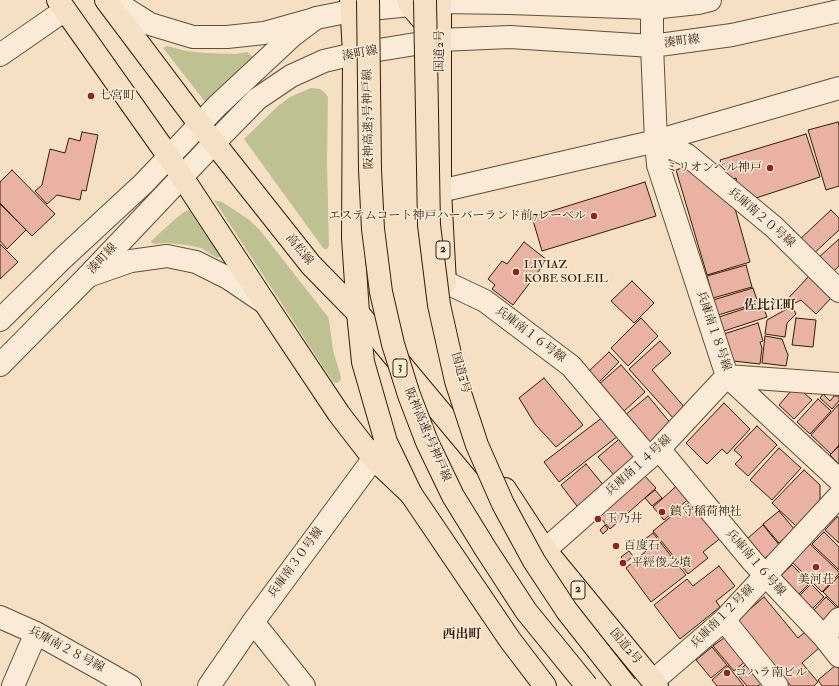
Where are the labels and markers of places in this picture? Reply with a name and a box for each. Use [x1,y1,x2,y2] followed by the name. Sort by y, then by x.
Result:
[99,89,135,103] place label: 七宮町
[86,91,96,101] marker: 七宮町
[666,161,762,175] place label: ミリオンベル神戸
[765,163,775,173] marker: ミリオンベル神戸
[328,209,586,223] place label: エステムコート神戸ハーバーランド前7レーベル
[589,211,599,221] marker: エステムコート神戸ハーバーランド前7レーベル
[524,258,608,286] place label: LIVIAZ KOBE SOLEIL
[511,267,521,277] marker: LIVIAZ KOBE SOLEIL
[670,505,742,519] place label: 鎮守稲荷神社
[657,507,667,517] marker: 鎮守稲荷神社
[606,512,642,526] place label: 玉乃井
[593,514,603,524] marker: 玉乃井
[624,539,660,553] place label: 百度石
[611,541,621,551] marker: 百度石
[631,556,691,570] place label: 平經俊之墳
[618,558,628,568] marker: 平經俊之墳
[811,562,821,572] marker: 美河荘
[798,573,834,587] place label: 美河荘
[735,666,807,680] place label: コハラ南ビル
[722,668,732,678] marker: コハラ南ビル

